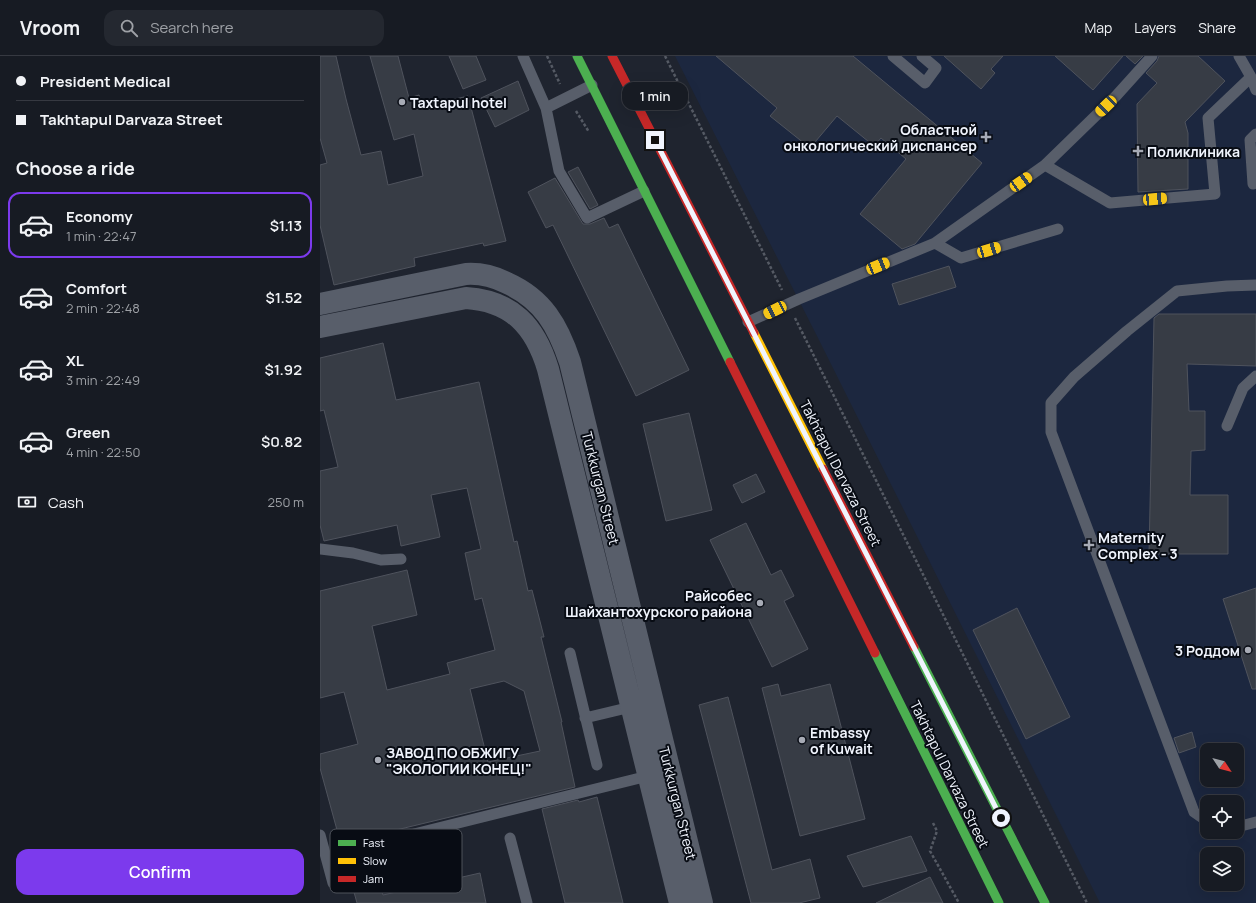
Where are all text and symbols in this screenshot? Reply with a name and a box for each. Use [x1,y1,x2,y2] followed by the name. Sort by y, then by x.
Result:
[104,10,384,46] search box
[20,15,80,41] text: Vroom
[118,17,140,39] icon: search
[150,17,234,38] text: Search here
[1084,18,1112,37] text: Map
[1134,18,1176,37] text: Layers
[1198,18,1236,37] text: Share
[40,71,170,92] text: President Medical
[622,82,688,110] callout: 1 min
[640,87,671,105] text: 1 min
[410,93,507,112] place label: Taxtapul hotel
[1093,93,1119,119] car
[397,97,407,107] marker: Taxtapul hotel
[40,109,223,130] text: Takhtapul Darvaza Street
[783,120,977,155] place label: Областной онкологический диспансер
[646,131,664,149] route end
[980,131,992,143] marker: Областной онкологический диспансер
[1147,142,1240,161] place label: Поликлиника
[1132,145,1144,157] marker: Поликлиника
[16,156,135,180] text: Choose a ride
[1008,170,1034,194] car
[1143,192,1167,206] car
[66,206,133,227] text: Economy
[18,207,54,243] icon: car
[270,215,302,236] text: $1.13
[66,227,137,245] text: 1 min · 22:47
[976,241,1002,259] car
[865,256,891,276] car
[66,278,127,299] text: Comfort
[18,279,54,315] icon: car
[266,287,302,308] text: $1.52
[66,299,140,317] text: 2 min · 22:48
[762,299,788,321] car
[66,350,84,371] text: XL
[18,351,54,387] icon: car
[265,359,302,380] text: $1.92
[66,371,140,389] text: 3 min · 22:49
[796,397,886,550] street label: Takhtapul Darvaza Street
[66,422,110,443] text: Green
[18,423,54,459] icon: car
[578,429,624,547] street label: Turkkurgan Street
[261,431,302,452] text: $0.82
[66,443,140,461] text: 4 min · 22:50
[16,491,38,513] icon: cash
[48,492,84,513] text: Cash
[268,493,304,511] text: 250 m
[1098,528,1178,563] place label: Maternity Complex - 3
[1083,539,1095,551] marker: Maternity Complex - 3
[565,586,752,621] place label: Райсобес Шайхантохурского района
[755,598,765,608] marker: Райсобес Шайхантохурского района
[1175,641,1240,660] place label: 3 Роддом
[1243,645,1253,655] marker: 3 Роддом
[906,697,994,851] street label: Takhtapul Darvaza Street
[810,723,873,758] place label: Embassy of Kuwait
[797,735,807,745] marker: Embassy of Kuwait
[386,743,532,778] place label: ЗАВОД ПО ОБЖИГУ "ЭКОЛОГИИ КОНЕЦ!"
[1200,743,1244,787] north arrow
[1200,743,1244,891] map controls
[655,744,701,862] street label: Turkkurgan Street
[373,755,383,765] marker: ЗАВОД ПО ОБЖИГУ "ЭКОЛОГИИ КОНЕЦ!"
[1200,795,1244,839] button: locate
[992,809,1010,827] route start
[330,829,462,893] legend
[363,835,385,850] text: Fast
[1200,847,1244,891] button: layers
[16,849,304,895] button: Confirm
[363,853,388,868] text: Slow
[363,871,384,886] text: Jam

